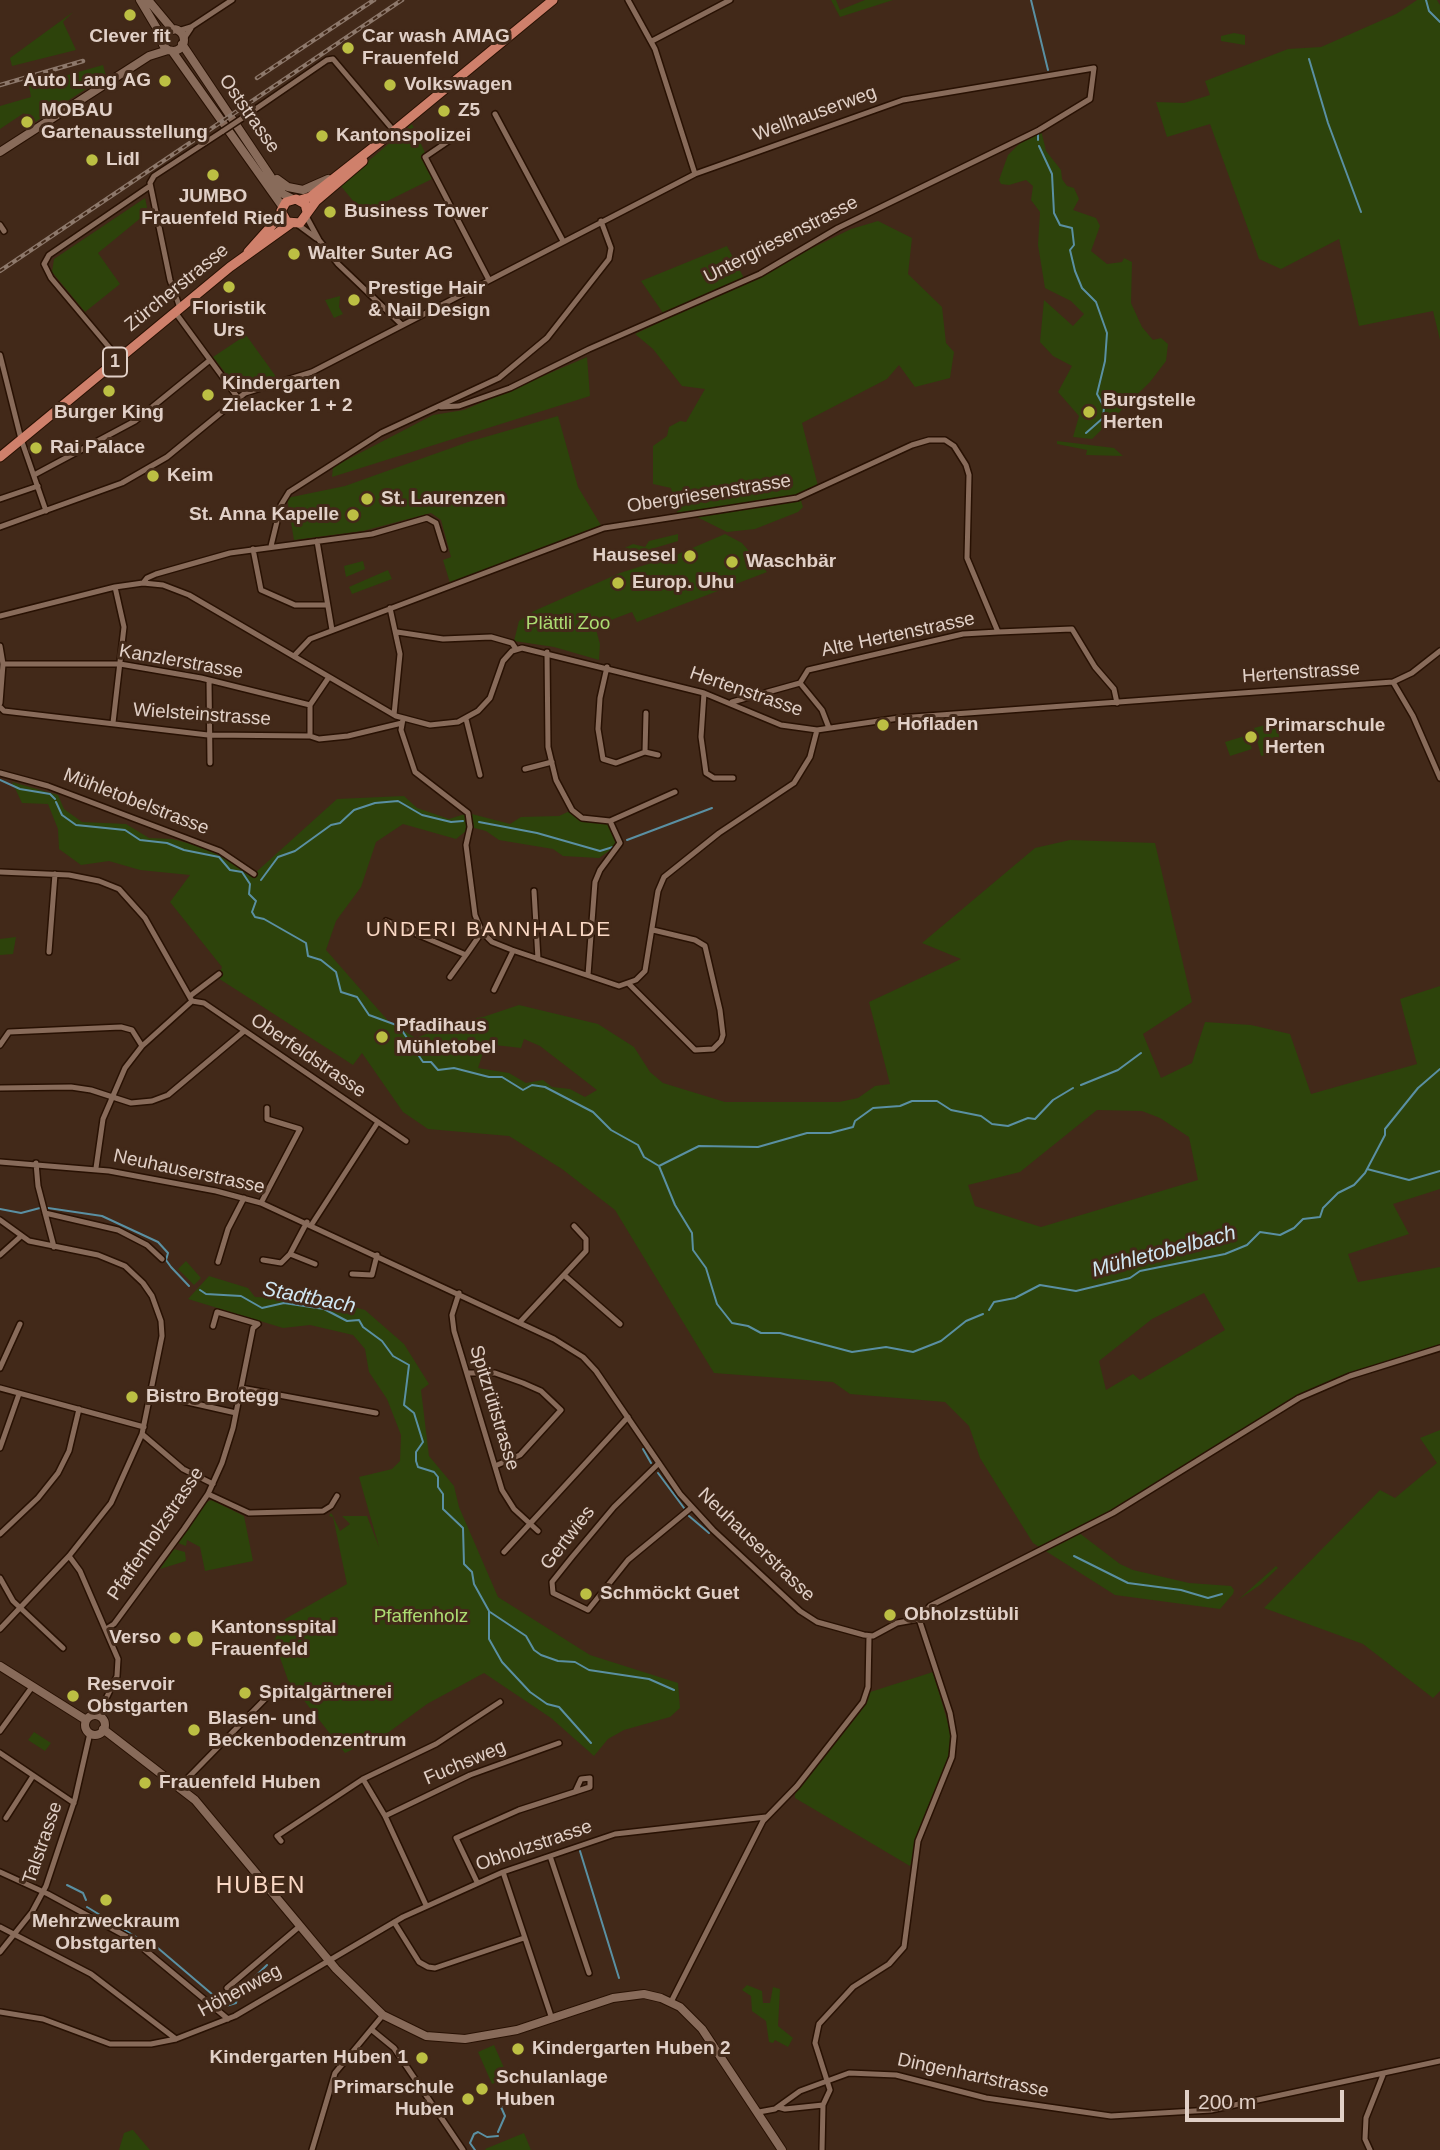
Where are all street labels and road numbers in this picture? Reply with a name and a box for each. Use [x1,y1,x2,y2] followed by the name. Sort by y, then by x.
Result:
[214,70,284,158] street label: Oststrasse
[750,81,880,147] street label: Wellhauserweg
[700,191,862,289] street label: Untergriesenstrasse
[121,239,233,337] street label: Zürcherstrasse
[103,348,127,376] road number: 1
[625,470,793,518] street label: Obergriesenstrasse
[819,608,977,662] street label: Alte Hertenstrasse
[117,640,245,684] street label: Kanzlerstrasse
[1241,658,1361,688] street label: Hertenstrasse
[686,662,806,722] street label: Hertenstrasse
[132,699,272,731] street label: Wielsteinstrasse
[60,764,212,840] street label: Mühletobelstrasse
[246,1009,370,1103] street label: Oberfeldstrasse
[111,1145,267,1199] street label: Neuhauserstrasse
[464,1343,524,1473] street label: Spitzrütistrasse
[103,1463,209,1605] street label: Pfaffenholzstrasse
[693,1483,819,1607] street label: Neuhauserstrasse
[536,1501,600,1575] street label: Gertwies
[421,1736,509,1790] street label: Fuchsweg
[18,1799,68,1887] street label: Talstrasse
[473,1815,595,1877] street label: Obholzstrasse
[195,1960,285,2022] street label: Höhenweg
[895,2049,1051,2103] street label: Dingenhartstrasse

